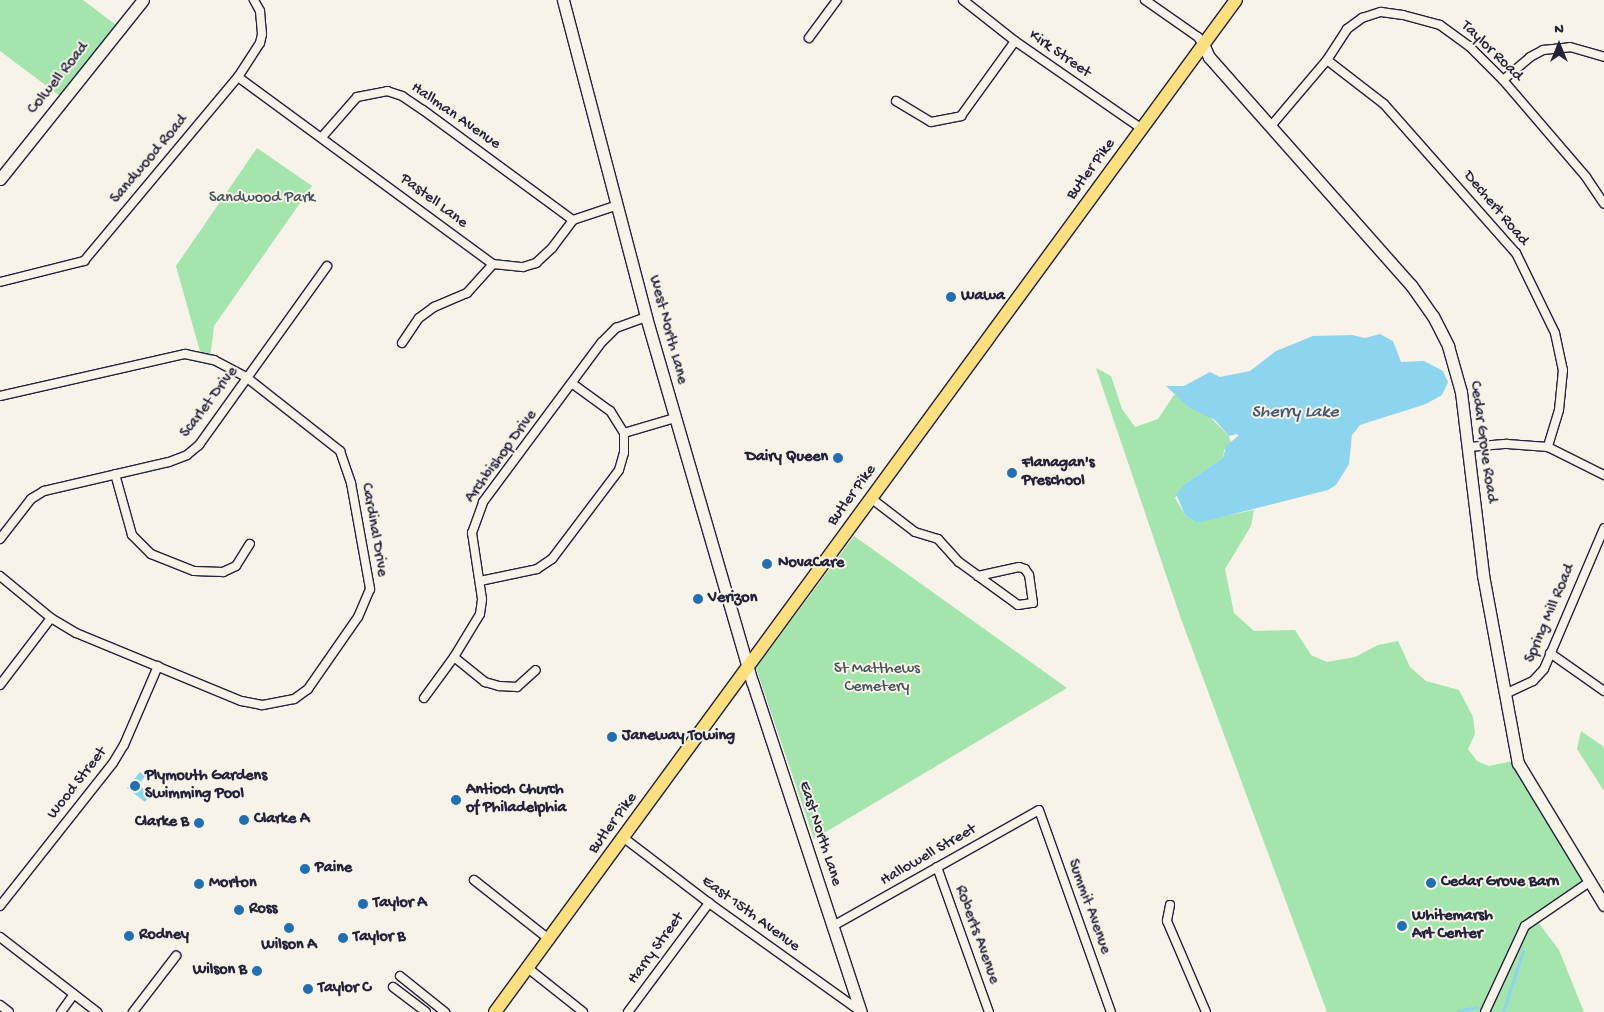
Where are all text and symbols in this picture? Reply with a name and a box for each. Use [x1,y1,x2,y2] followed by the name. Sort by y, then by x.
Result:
[1456,18,1526,86] street label: Taylor Road
[1534,20,1584,70] north arrow
[1554,21,1564,38] text: N
[1024,27,1094,83] street label: Kirk Street
[24,39,94,119] street label: Colwell Road
[407,79,503,155] street label: Hallman Avenue
[107,112,193,208] street label: Sandwood Road
[1063,136,1121,204] street label: Butler Pike
[1458,168,1532,250] street label: Dechert Road
[395,170,471,234] street label: Pastell Lane
[209,189,315,209] park label: Sandwood Park
[643,273,691,387] street label: West North Lane
[961,287,1005,307] place label: Wawa
[945,291,957,303] marker: Wawa
[177,364,243,442] street label: Scarlet Drive
[1464,380,1500,504] street label: Cedar Grove Road
[1251,402,1339,424] water label: Sherry Lake
[462,407,542,507] street label: Archbishop Drive
[746,448,828,468] place label: Dairy Queen
[832,452,844,464] marker: Dairy Queen
[1022,454,1095,492] place label: Flanagan's Preschool
[824,462,882,530] street label: Butler Pike
[1006,467,1018,479] marker: Flanagan's Preschool
[355,482,391,578] street label: Cardinal Drive
[778,554,844,574] place label: NovaCare
[760,557,774,571] marker: NovaCare
[1522,562,1580,666] street label: Spring Mill Road
[708,589,757,609] place label: Verizon
[692,593,704,605] marker: Verizon
[834,660,920,698] park label: St Matthews Cemetery
[622,727,735,747] place label: Janeway Towing
[606,731,618,743] marker: Janeway Towing
[44,744,112,824] street label: Wood Street
[145,767,267,805] place label: Plymouth Gardens Swimming Pool
[793,779,845,889] street label: East North Lane
[129,780,141,792] marker: Plymouth Gardens Swimming Pool
[466,781,566,819] place label: Antioch Church of Philadelphia
[585,790,643,858] street label: Butler Pike
[450,794,462,806] marker: Antioch Church of Philadelphia
[254,810,309,830] place label: Clarke A
[135,813,189,833] place label: Clarke B
[238,814,250,826] marker: Clarke A
[193,817,205,829] marker: Clarke B
[878,821,980,891] street label: Hallowell Street
[1062,857,1114,957] street label: Summit Avenue
[315,859,352,879] place label: Paine
[299,863,311,875] marker: Paine
[697,873,803,957] street label: East 15th Avenue
[1441,873,1559,893] place label: Cedar Grove Barn
[209,874,257,894] place label: Morton
[1425,877,1437,889] marker: Cedar Grove Barn
[193,878,205,890] marker: Morton
[949,883,1003,987] street label: Roberts Avenue
[373,894,427,914] place label: Taylor A
[357,898,369,910] marker: Taylor A
[249,900,277,920] place label: Ross
[233,904,245,916] marker: Ross
[1412,907,1493,945] place label: Whitemarsh Art Center
[625,910,689,988] street label: Harry Street
[1396,920,1408,932] marker: Whitemarsh Art Center
[283,922,295,934] marker: Wilson A
[139,926,189,946] place label: Rodney
[353,928,405,948] place label: Taylor B
[123,930,135,942] marker: Rodney
[337,932,349,944] marker: Taylor B
[261,936,317,956] place label: Wilson A
[193,961,247,981] place label: Wilson B
[251,965,263,977] marker: Wilson B
[318,979,371,999] place label: Taylor C
[302,983,314,995] marker: Taylor C

